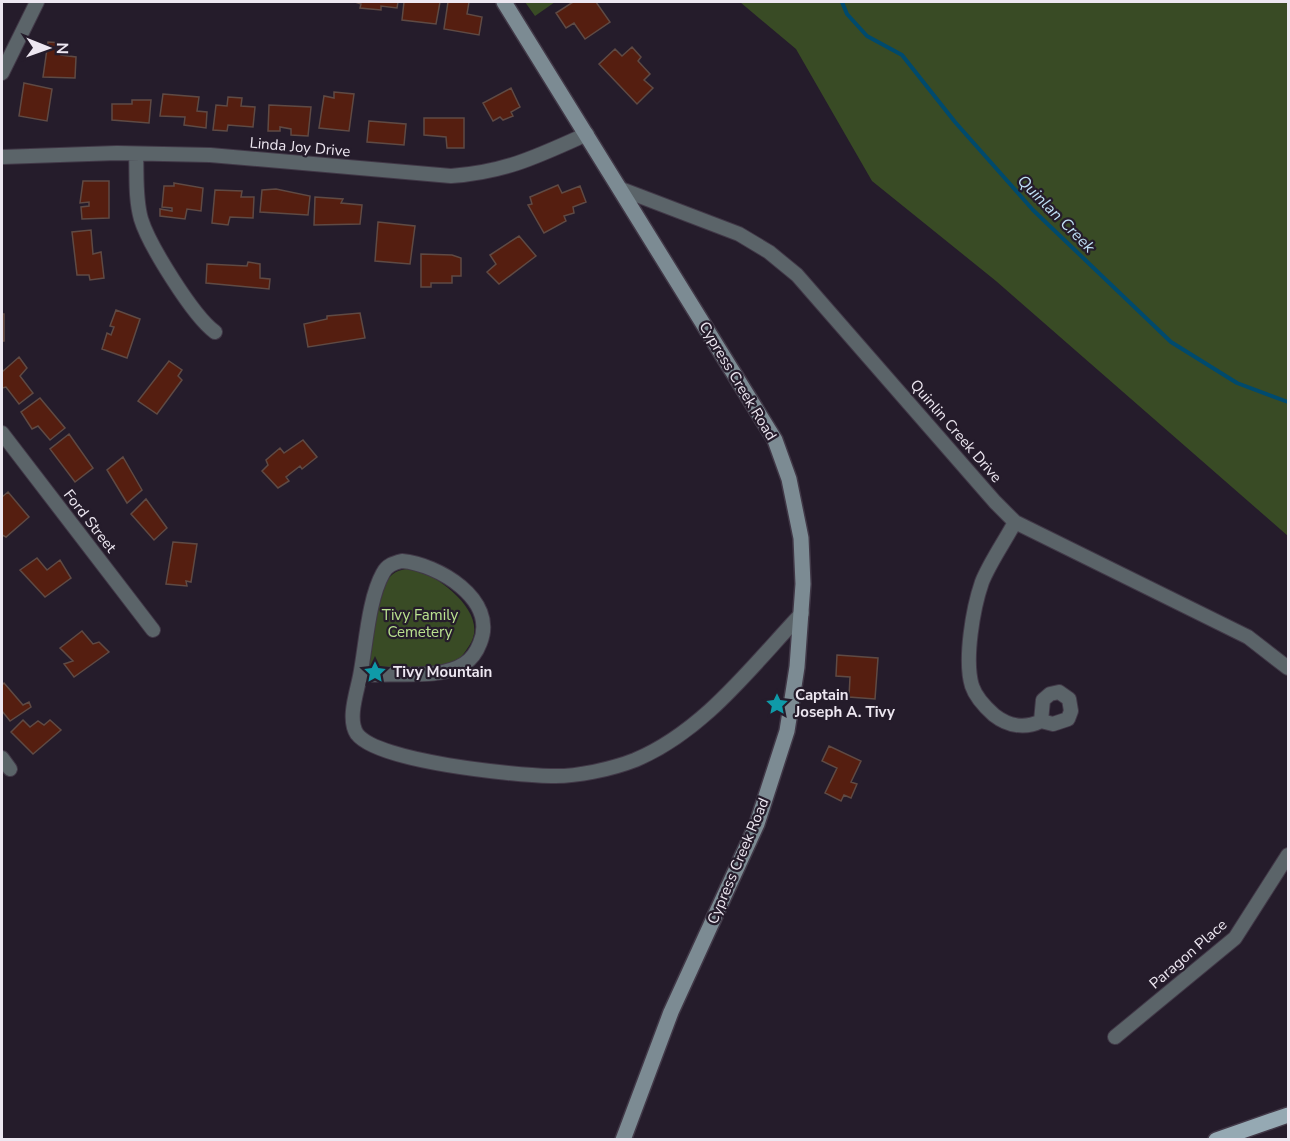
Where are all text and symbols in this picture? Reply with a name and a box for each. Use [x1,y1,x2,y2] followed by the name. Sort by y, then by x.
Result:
[18,18,78,78] north arrow
[51,42,73,54] text: N
[249,133,351,161] street label: Linda Joy Drive
[1012,170,1101,259] water label: Quinlan Creek
[695,318,781,444] street label: Cypress Creek Road
[906,375,1006,487] street label: Quinlin Creek Drive
[59,485,121,557] street label: Ford Street
[382,605,458,642] park label: Tivy Family Cemetery
[362,659,388,685] place icon: Tivy Mountain
[393,662,492,682] place label: Tivy Mountain
[794,685,895,722] place label: Captain Joseph A. Tivy
[764,691,790,717] place icon: Captain Joseph A. Tivy
[702,795,774,927] street label: Cypress Creek Road
[1145,915,1231,993] street label: Paragon Place

